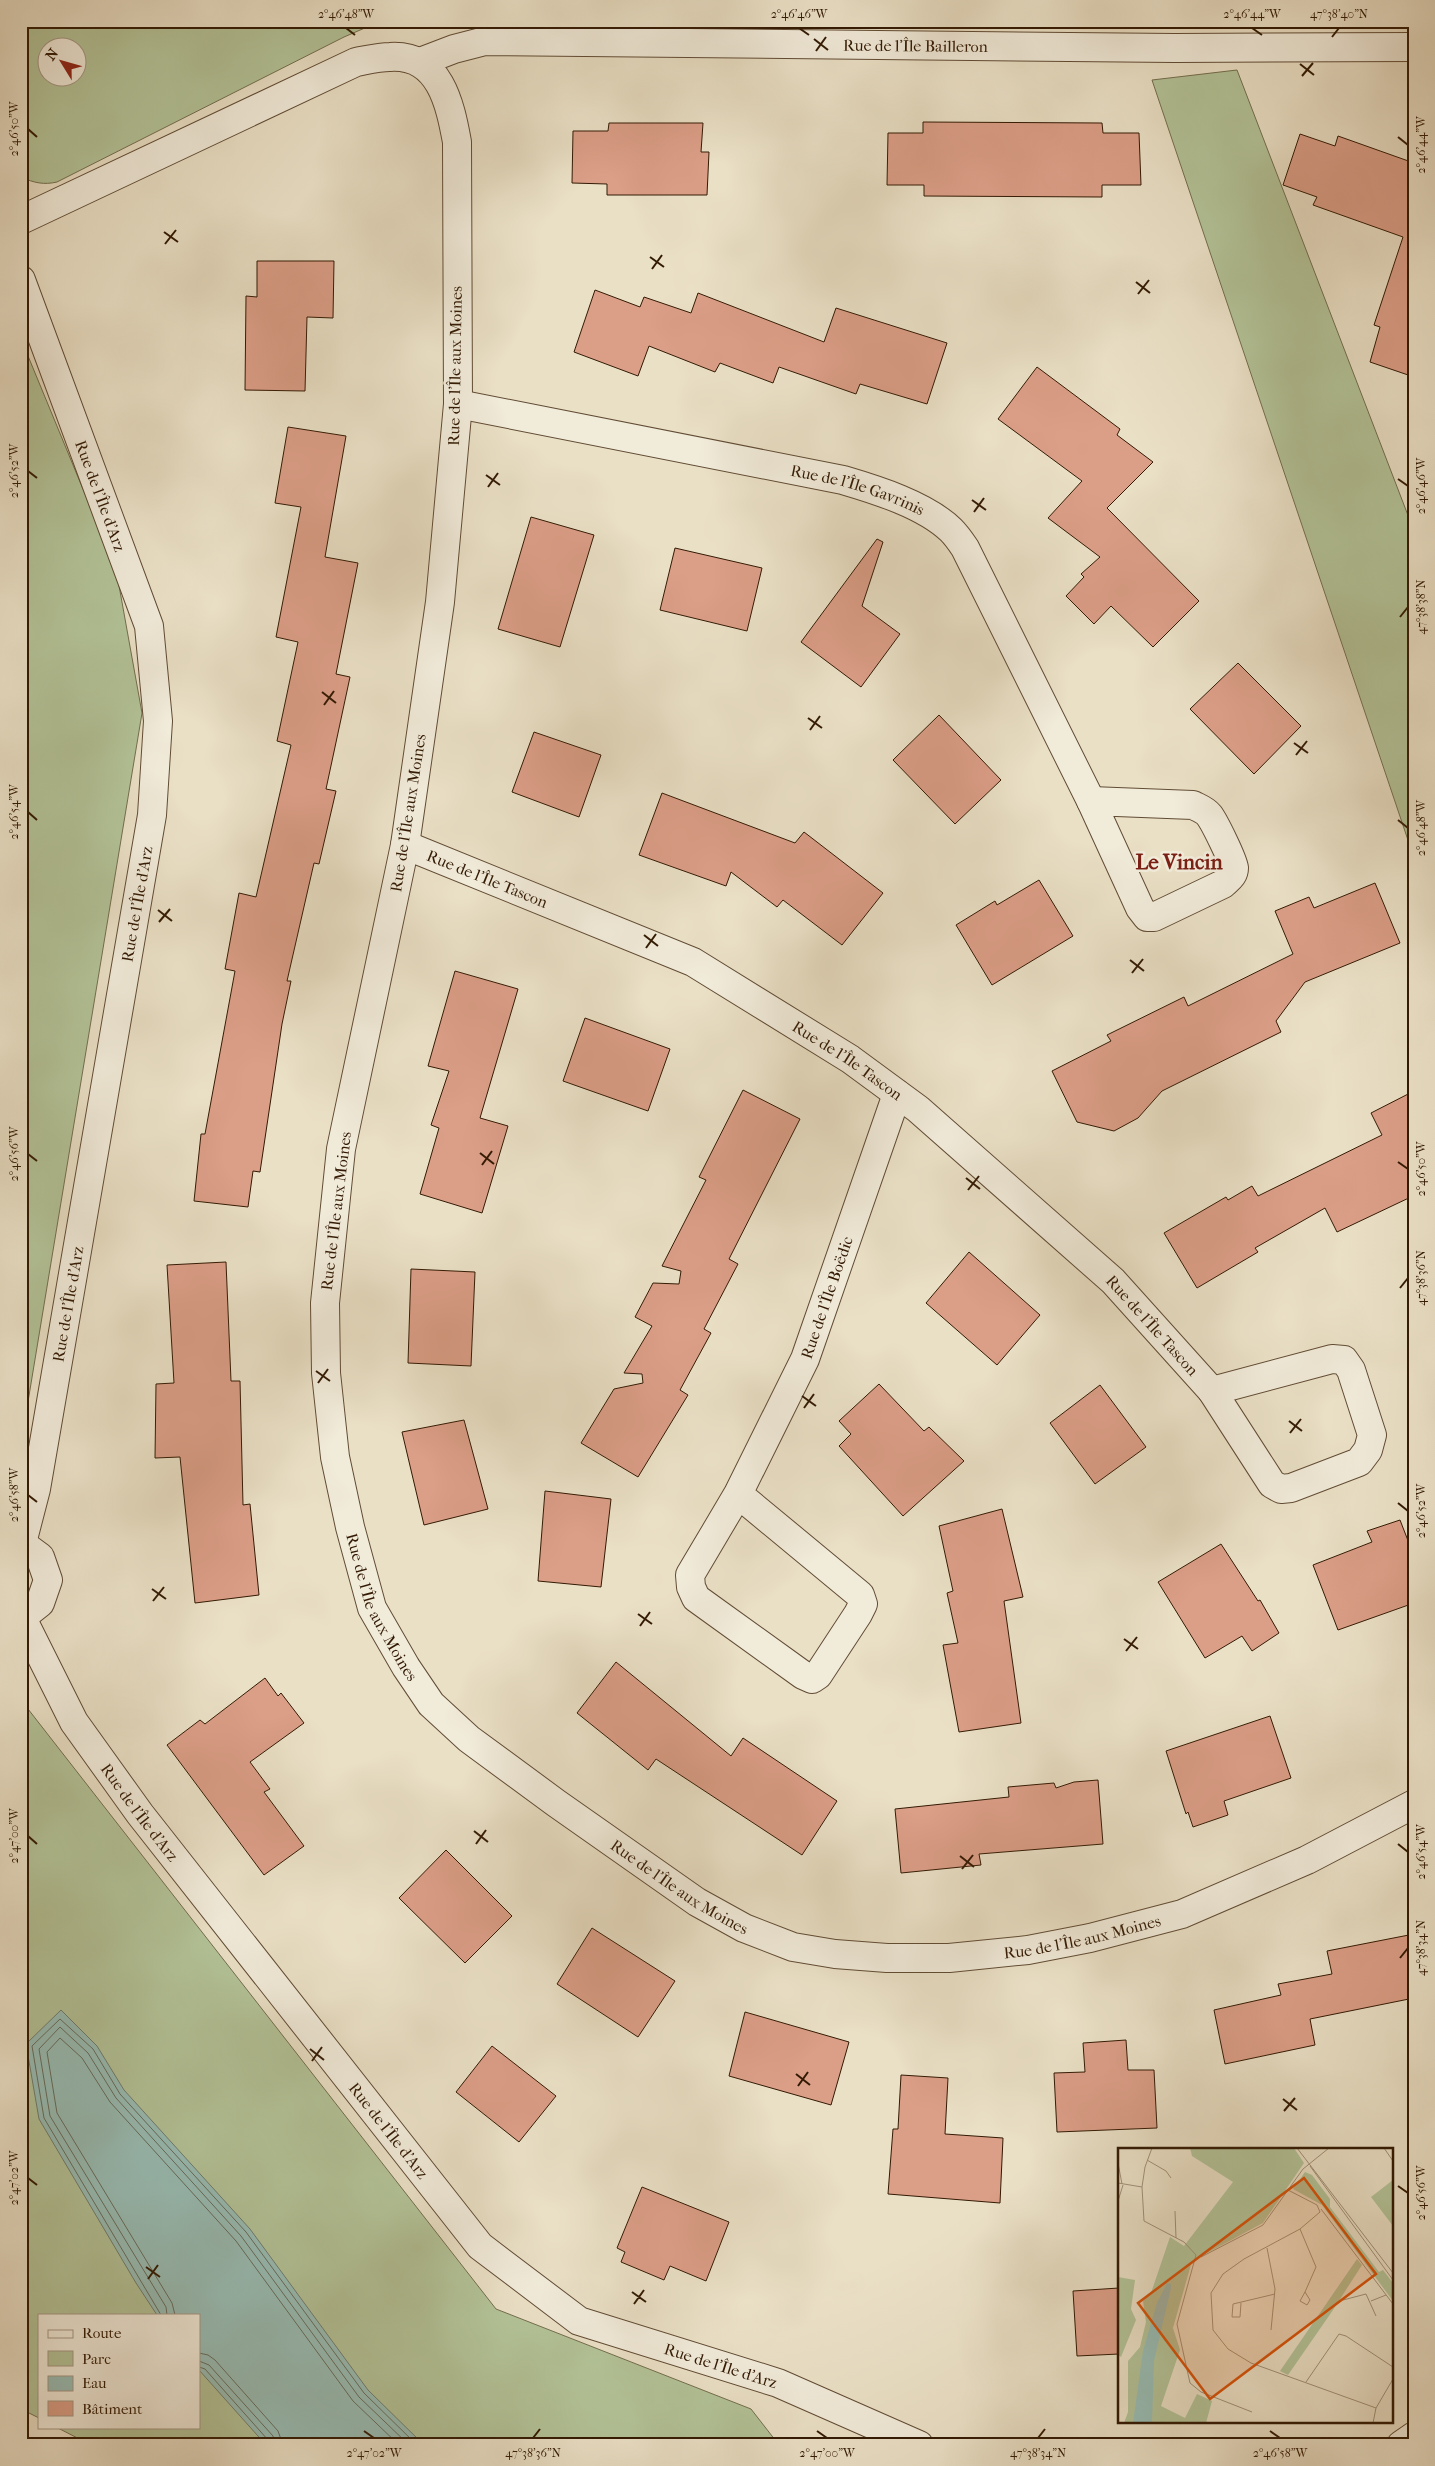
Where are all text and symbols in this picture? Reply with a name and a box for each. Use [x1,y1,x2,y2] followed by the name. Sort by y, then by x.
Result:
[318,7,375,21] text: 2°46'48"W
[771,7,829,21] text: 2°46'46"W
[1223,7,1282,21] text: 2°46'44"W
[1310,7,1368,21] text: 47°38'40"N
[843,35,989,56] street label: Rue de l'Île Bailleron
[38,38,88,88] north arrow
[42,45,62,64] text: N
[7,100,21,156] text: 2°46'50"W
[1414,115,1428,174] text: 2°46'44"W
[443,286,466,446] street label: Rue de l'Île aux Moines
[72,437,130,554] street label: Rue de l'Île d'Arz
[7,443,21,498] text: 2°46'52"W
[1414,456,1428,514] text: 2°46'46"W
[789,460,928,519] street label: Rue de l'Île Gavrinis
[1414,579,1428,635] text: 47°38'38"N
[385,732,430,893] street label: Rue de l'Île aux Moines
[7,783,21,840] text: 2°46'54"W
[1414,799,1428,856] text: 2°46'48"W
[116,844,157,963] street label: Rue de l'Île d'Arz
[424,845,551,912] street label: Rue de l'Île Tascon
[1135,850,1223,874] district label: Le Vincin
[789,1016,907,1104] street label: Rue de l'Île Tascon
[7,1125,21,1181] text: 2°46'56"W
[316,1130,355,1291] street label: Rue de l'Île aux Moines
[1414,1140,1428,1196] text: 2°46'50"W
[796,1234,856,1361] street label: Rue de l'Île Boëdic
[47,1244,88,1363] street label: Rue de l'Île d'Arz
[1414,1250,1428,1306] text: 47°38'36"N
[1102,1271,1203,1380] street label: Rue de l'Île Tascon
[7,1467,21,1522] text: 2°46'58"W
[1414,1483,1428,1538] text: 2°46'52"W
[343,1531,422,1684] street label: Rue de l'Île aux Moines
[97,1760,183,1865] street label: Rue de l'Île d'Arz
[7,1807,21,1864] text: 2°47'00"W
[1414,1823,1428,1880] text: 2°46'54"W
[607,1835,751,1938] street label: Rue de l'Île aux Moines
[1003,1910,1163,1962] street label: Rue de l'Île aux Moines
[1414,1920,1428,1976] text: 47°38'34"N
[345,2078,433,2182] street label: Rue de l'Île d'Arz
[1118,2148,1392,2424] inset map
[7,2149,21,2205] text: 2°47'02"W
[1414,2164,1428,2220] text: 2°46'56"W
[38,2314,200,2428] legend
[82,2324,122,2342] text: Route
[662,2339,780,2392] street label: Rue de l'Île d'Arz
[82,2350,111,2368] text: Parc
[82,2374,107,2392] text: Eau
[82,2400,143,2418] text: Bâtiment
[347,2446,403,2460] text: 2°47'02"W
[505,2446,561,2460] text: 47°38'36"N
[799,2446,856,2460] text: 2°47'00"W
[1010,2446,1066,2460] text: 47°38'34"N
[1253,2446,1308,2460] text: 2°46'58"W

